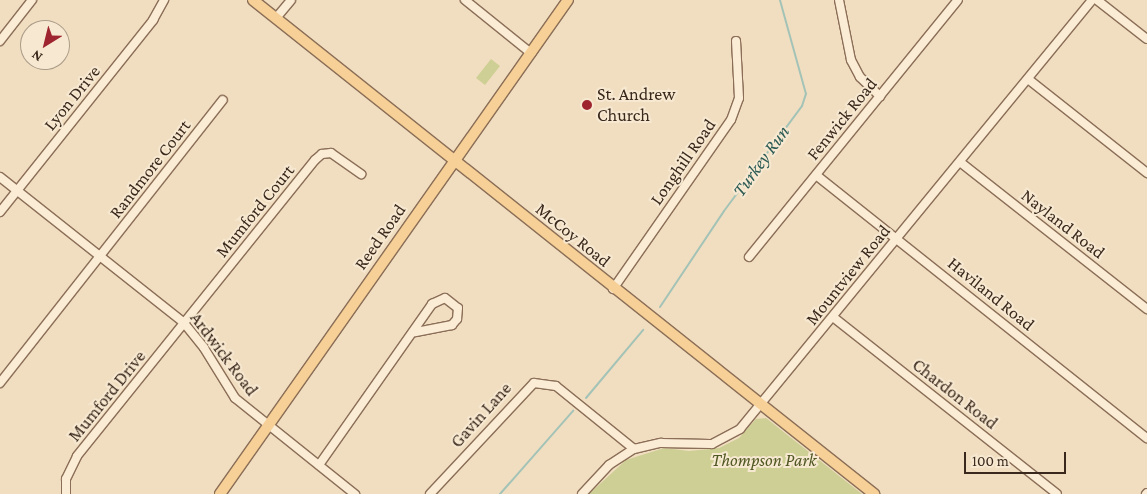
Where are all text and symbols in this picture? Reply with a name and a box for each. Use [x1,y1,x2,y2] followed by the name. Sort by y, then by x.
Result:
[20,20,70,70] north arrow
[28,47,45,66] text: N
[39,61,105,135] street label: Lyon Drive
[802,73,882,165] street label: Fenwick Road
[597,84,675,126] place label: St. Andrew Church
[581,99,593,111] marker: St. Andrew Church
[105,115,195,223] street label: Randmore Court
[645,115,721,209] street label: Longhill Road
[728,121,794,201] water label: Turkey Run
[211,160,299,262] street label: Mumford Court
[1017,185,1109,263] street label: Nayland Road
[531,198,615,272] street label: McCoy Road
[350,200,410,274] street label: Reed Road
[801,220,895,330] street label: Mountview Road
[943,253,1039,335] street label: Haviland Road
[185,308,263,400] street label: Ardwick Road
[64,346,150,446] street label: Mumford Drive
[908,354,1002,434] street label: Chardon Road
[446,378,516,452] street label: Gavin Lane
[967,442,1070,474] scale bar
[712,449,816,471] park label: Thompson Park
[972,453,1009,469] text: 100 m

